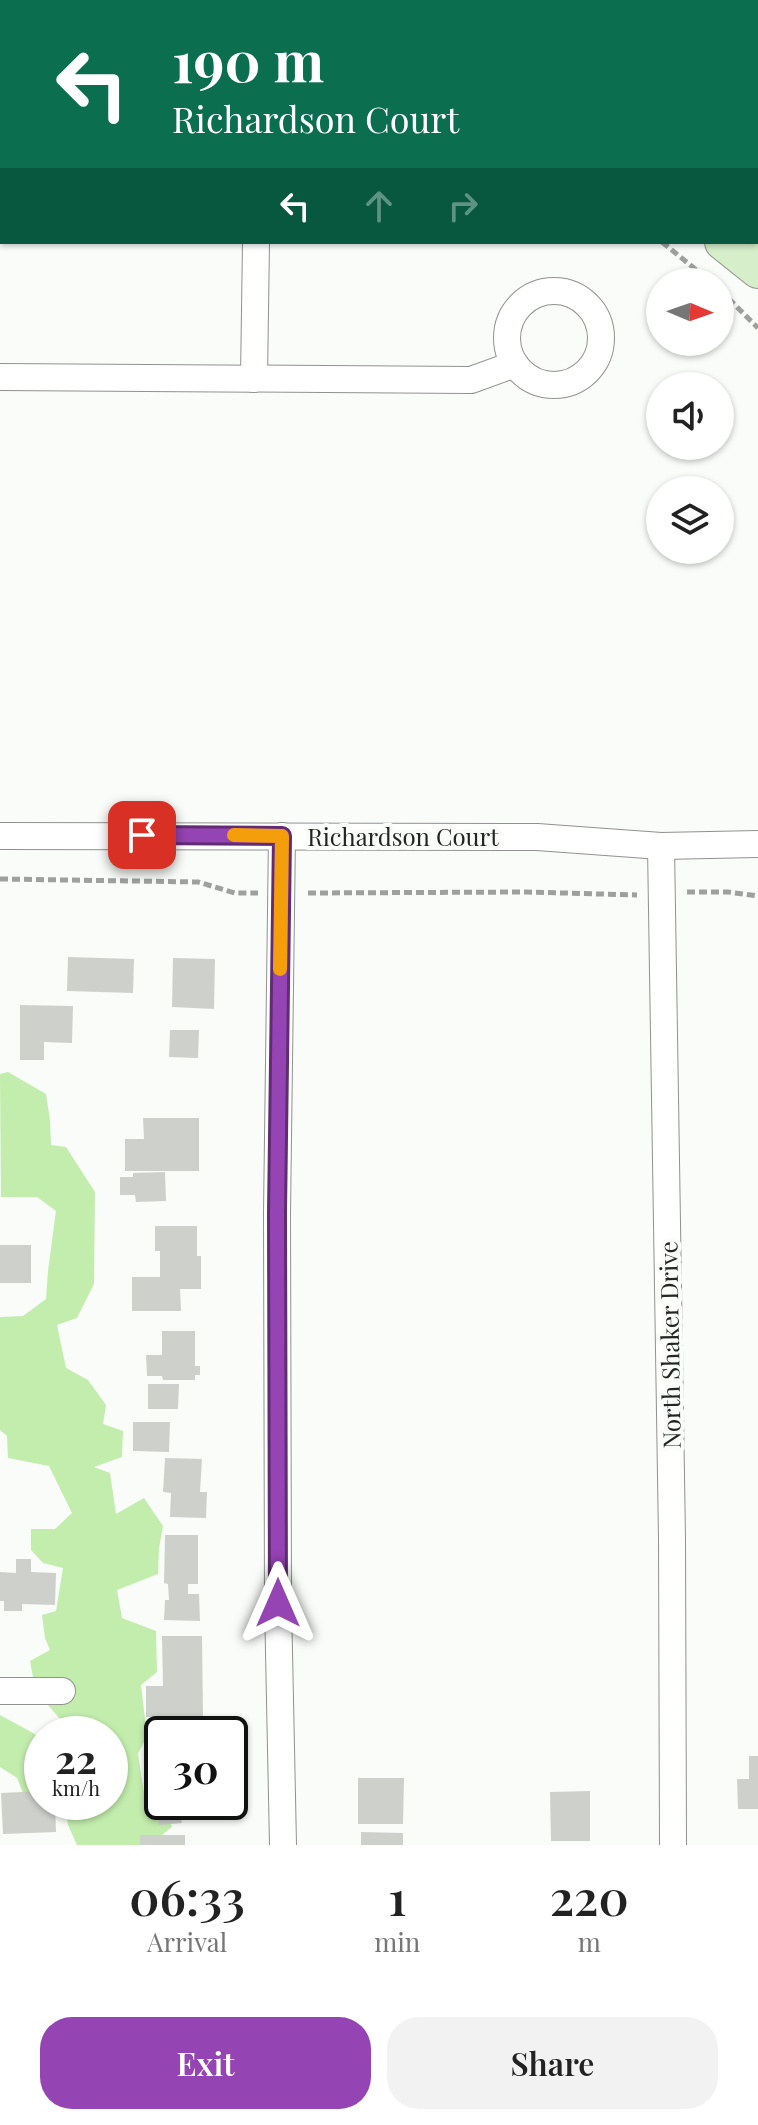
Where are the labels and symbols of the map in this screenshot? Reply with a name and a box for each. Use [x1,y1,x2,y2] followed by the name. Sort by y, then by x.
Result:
[646,268,734,356] north arrow
[108,801,176,869] pin
[307,820,499,852] street label: Richardson Court
[651,1241,687,1449] street label: North Shaker Drive
[236,1561,320,1645] position arrow
[144,1716,248,1820] speed limit sign: 30

